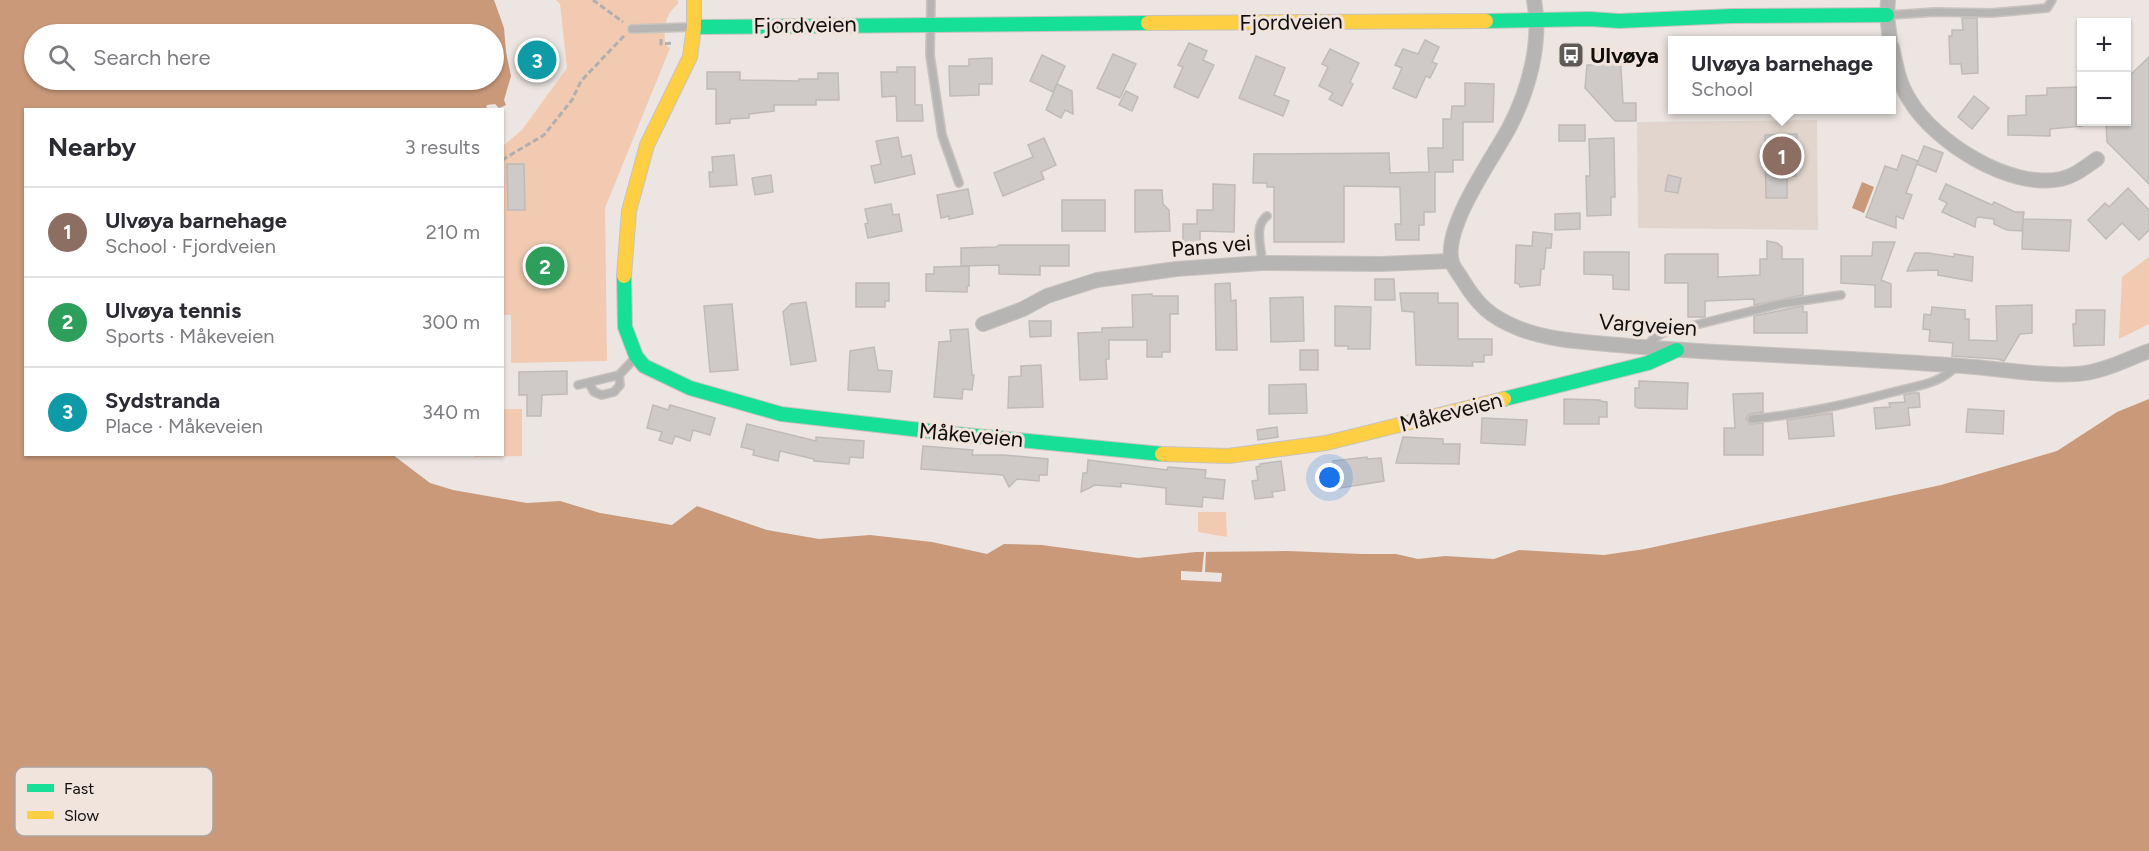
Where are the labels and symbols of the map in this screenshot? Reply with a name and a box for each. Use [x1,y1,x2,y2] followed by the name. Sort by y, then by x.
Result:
[1239,8,1343,36] street label: Fjordveien
[753,11,857,39] street label: Fjordveien
[518,38,556,82] pin: 3
[1556,40,1586,70] bus stop icon: Ulvøya
[1590,42,1659,69] place label: Ulvøya
[1762,134,1802,178] pin: 1
[1170,229,1252,263] street label: Pans vei
[526,244,564,288] pin: 2
[1598,308,1698,342] street label: Vargveien
[1397,386,1505,438] street label: Måkeveien
[918,417,1024,453] street label: Måkeveien
[1315,463,1344,492] your location
[15,767,213,836] legend
[64,779,94,798] text: Fast
[64,806,99,825] text: Slow

